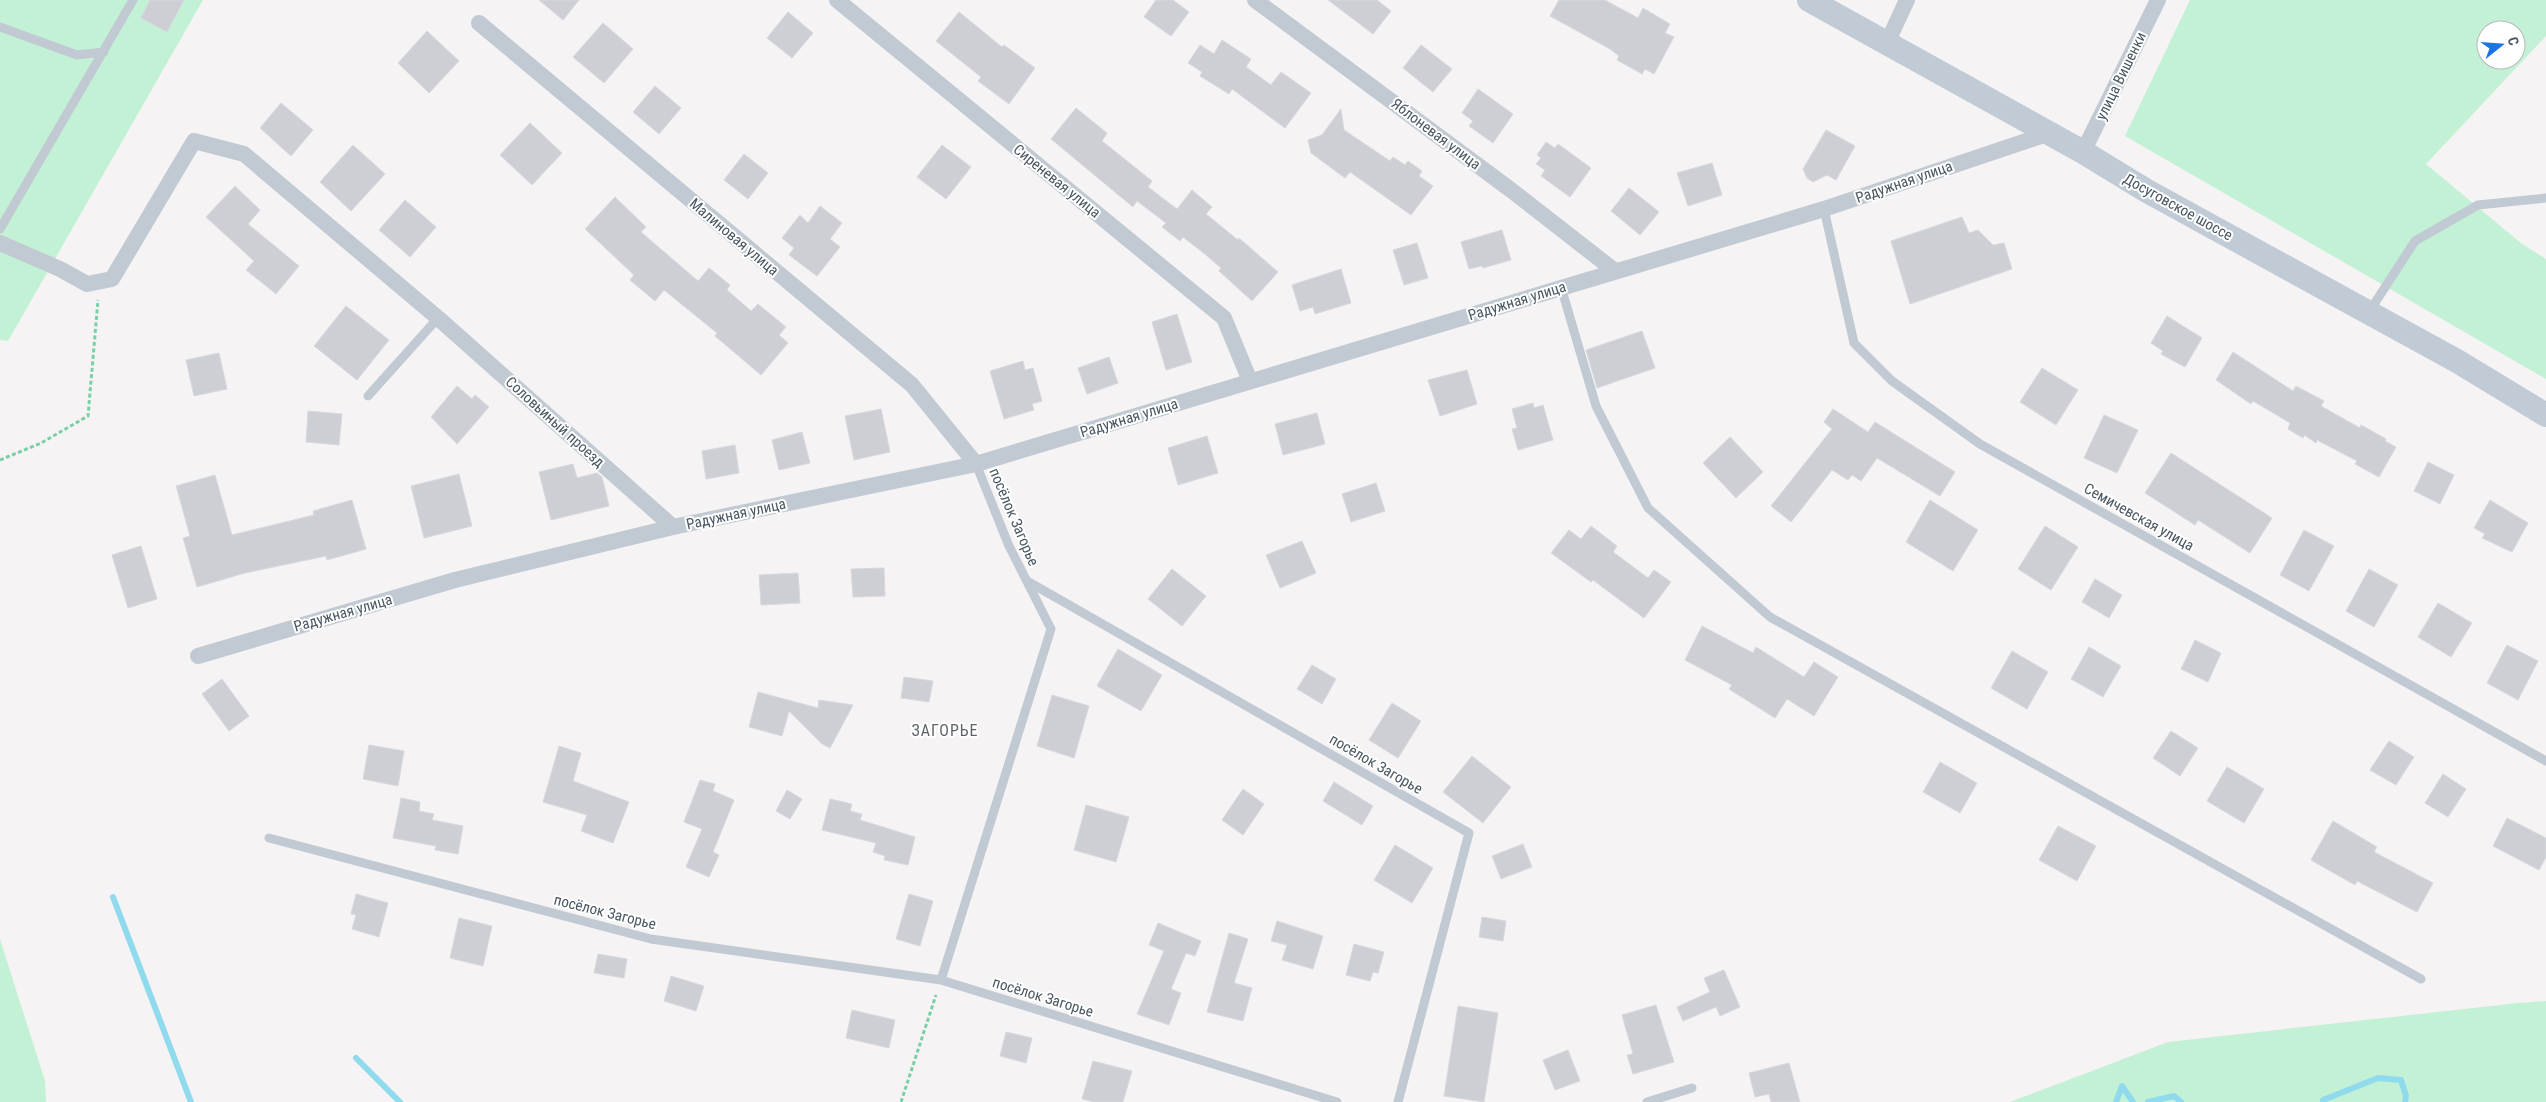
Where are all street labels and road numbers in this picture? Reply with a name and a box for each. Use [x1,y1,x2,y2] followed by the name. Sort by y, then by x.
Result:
[2092,29,2150,123] street label: улица Вишенки
[1388,95,1484,173] street label: Яблоневая улица
[1010,140,1104,222] street label: Сиреневая улица
[1853,157,1955,207] street label: Радужная улица
[2120,170,2236,244] street label: Досуговское шоссе
[686,195,782,279] street label: Малиновая улица
[1466,278,1568,324] street label: Радужная улица
[502,373,608,471] street label: Соловьиный проезд
[1078,395,1180,441] street label: Радужная улица
[985,465,1043,569] street label: посёлок Загорье
[2081,479,2197,555] street label: Семичевская улица
[685,495,787,533] street label: Радужная улица
[292,590,394,636] street label: Радужная улица
[1326,730,1426,798] street label: посёлок Загорье
[552,891,658,933] street label: посёлок Загорье
[990,973,1096,1021] street label: посёлок Загорье

